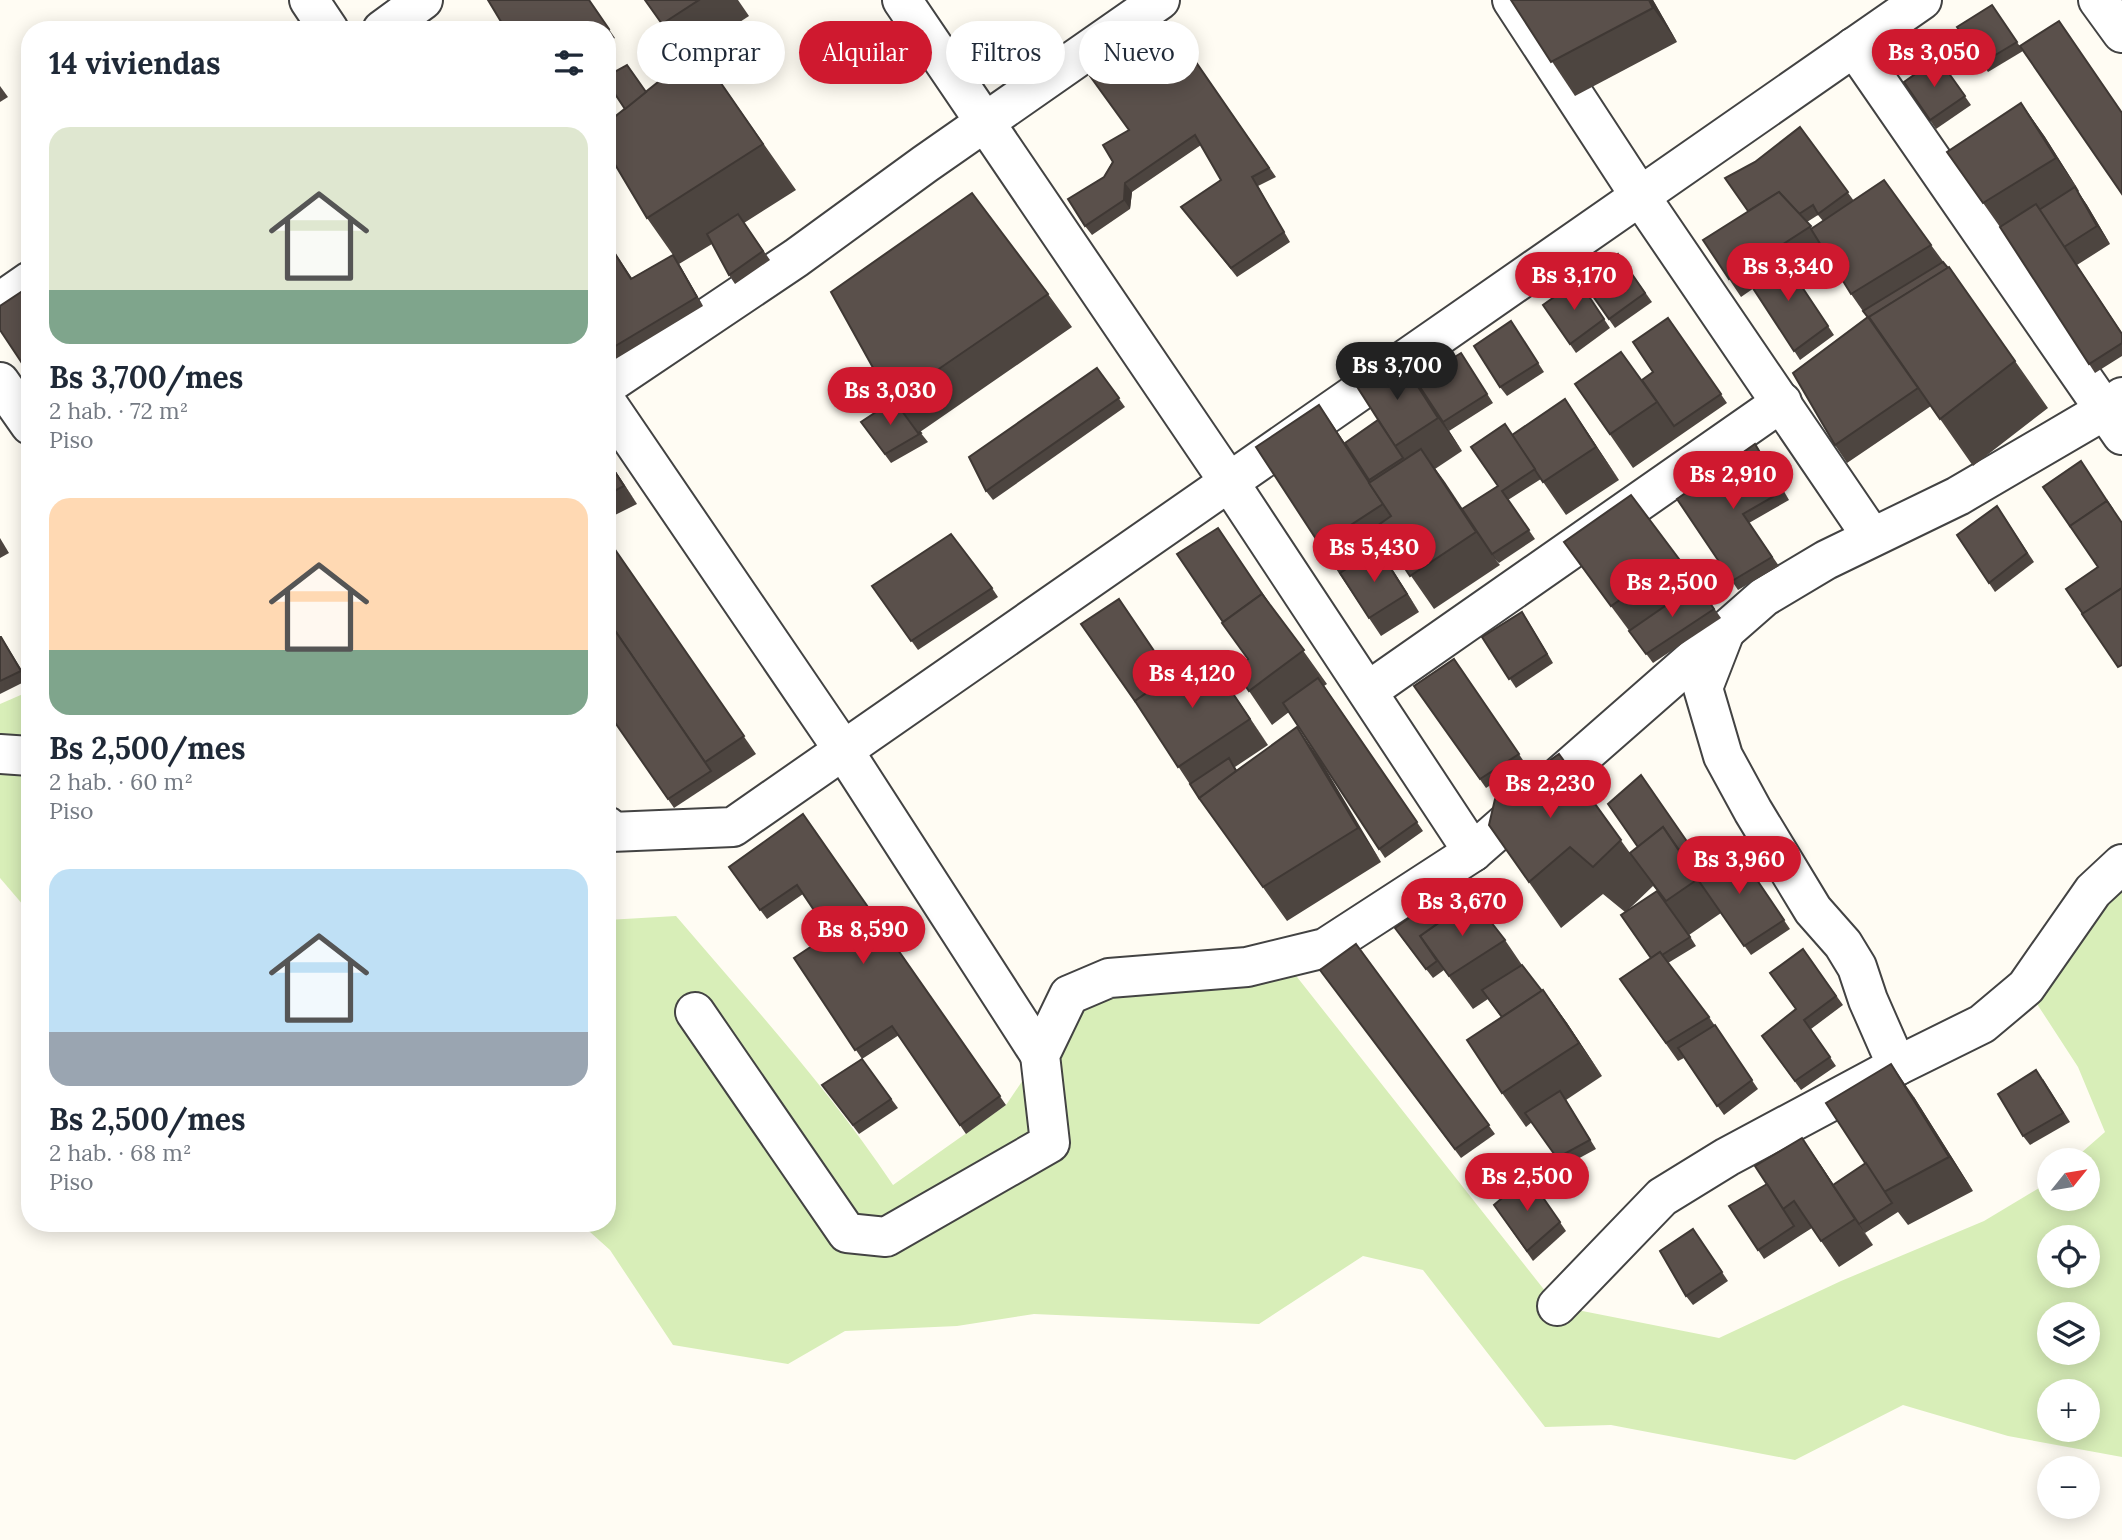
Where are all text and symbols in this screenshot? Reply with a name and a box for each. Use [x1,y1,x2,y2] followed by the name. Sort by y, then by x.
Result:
[637,21,785,84] chip: Comprar
[799,21,932,84] chip: Alquilar
[946,21,1065,84] chip: Filtros
[1079,21,1199,84] chip: Nuevo
[1862,29,2006,89] pin: Bs 3,050
[1888,37,1980,66] text: Bs 3,050
[49,44,221,82] text: 14 viviendas
[550,44,588,82] icon: filters
[256,173,382,299] icon: home
[1716,244,1860,303] pin: Bs 3,340
[1742,251,1834,280] text: Bs 3,340
[1502,252,1646,312] pin: Bs 3,170
[1531,260,1617,289] text: Bs 3,170
[1325,342,1469,402] pin: Bs 3,700
[1352,350,1442,379] text: Bs 3,700
[49,358,243,396] text: Bs 3,700/mes
[818,368,962,427] pin: Bs 3,030
[844,375,936,404] text: Bs 3,030
[49,396,188,425] text: 2 hab. · 72 m²
[49,425,94,454] text: Piso
[1661,452,1805,511] pin: Bs 2,910
[1689,459,1777,488] text: Bs 2,910
[1302,524,1446,584] pin: Bs 5,430
[1329,532,1419,561] text: Bs 5,430
[256,544,382,670] icon: home
[1600,560,1744,619] pin: Bs 2,500
[1626,567,1718,596] text: Bs 2,500
[1120,650,1264,710] pin: Bs 4,120
[1149,658,1235,687] text: Bs 4,120
[49,729,245,767] text: Bs 2,500/mes
[1478,760,1622,820] pin: Bs 2,230
[49,767,193,796] text: 2 hab. · 60 m²
[1505,768,1595,797] text: Bs 2,230
[49,796,94,825] text: Piso
[1667,836,1811,896] pin: Bs 3,960
[1693,844,1785,873] text: Bs 3,960
[1390,878,1534,938] pin: Bs 3,670
[1417,886,1507,915] text: Bs 3,670
[791,906,935,966] pin: Bs 8,590
[817,914,909,943] text: Bs 8,590
[256,915,382,1041] icon: home
[49,1100,245,1138] text: Bs 2,500/mes
[49,1138,192,1167] text: 2 hab. · 68 m²
[2037,1148,2100,1211] north arrow
[2037,1148,2100,1519] map controls
[1455,1154,1599,1213] pin: Bs 2,500
[1481,1161,1573,1190] text: Bs 2,500
[49,1167,94,1196] text: Piso
[2037,1225,2100,1288] button: locate
[2037,1302,2100,1365] button: layers
[2037,1379,2100,1442] button: +
[2037,1456,2100,1519] button: −

